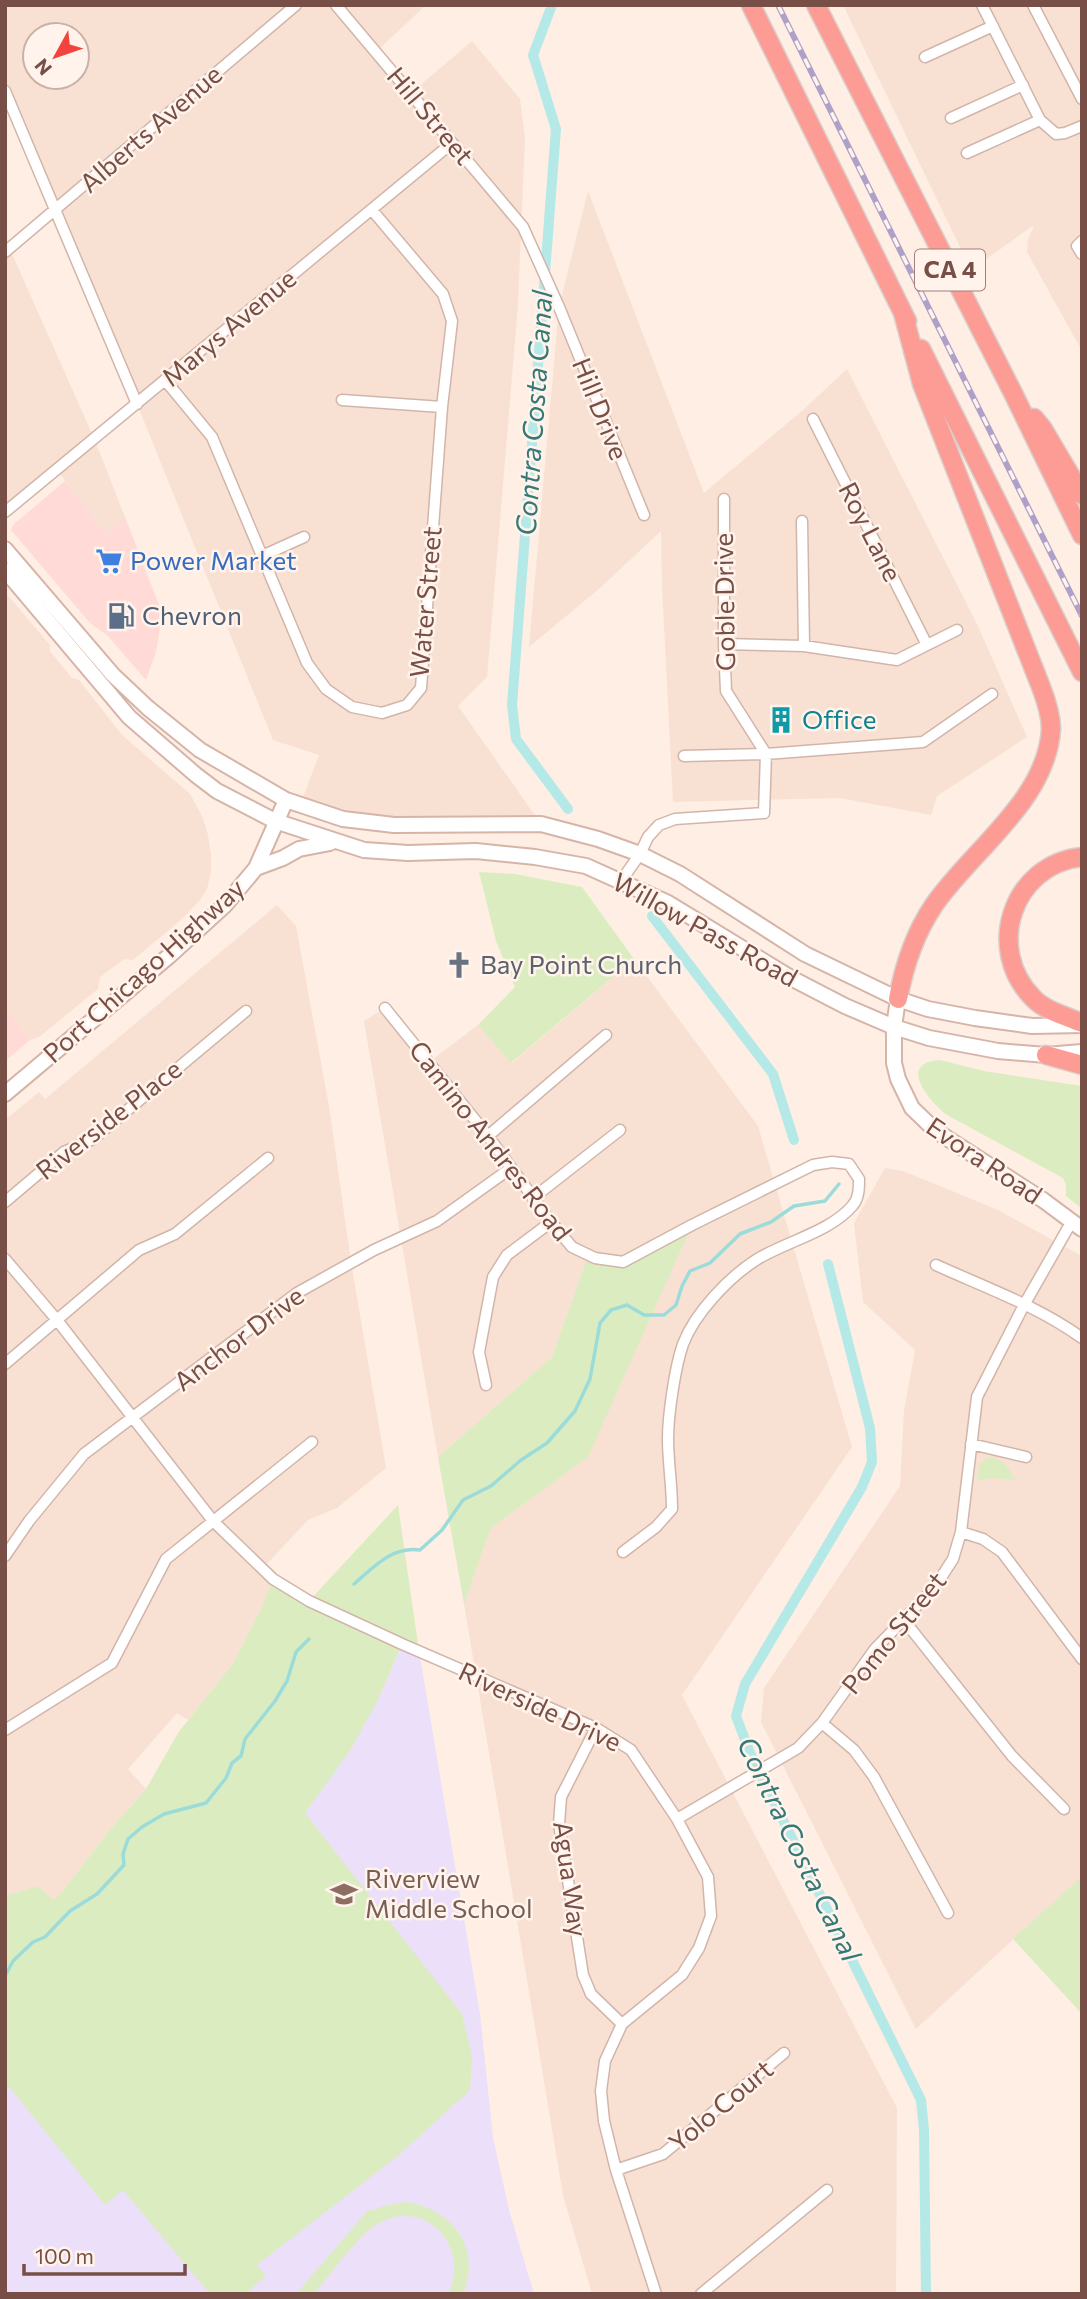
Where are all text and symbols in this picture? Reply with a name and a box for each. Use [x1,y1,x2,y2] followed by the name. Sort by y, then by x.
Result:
[21,21,91,91] north arrow
[29,54,56,80] text: N
[73,58,227,198] street label: Alberts Avenue
[381,60,481,170] street label: Hill Street
[915,249,985,290] road number: CA 4
[155,262,301,392] street label: Marys Avenue
[507,288,559,537] water label: Contra Costa Canal
[567,353,636,464] street label: Hill Drive
[833,477,909,586] street label: Roy Lane
[402,525,447,679] street label: Water Street
[707,533,740,671] street label: Goble Drive
[130,544,297,575] place label: Power Market
[94,546,124,576] supermarket icon: Power Market
[142,599,242,630] place label: Chevron
[106,601,136,631] fuel station icon: Chevron
[802,703,876,734] place label: Office
[766,705,796,735] building icon: Office
[608,865,804,992] street label: Willow Pass Road
[36,871,250,1068] street label: Port Chicago Highway
[480,948,682,979] place label: Bay Point Church
[444,950,474,980] church icon: Bay Point Church
[403,1034,579,1246] street label: Camino Andres Road
[29,1052,187,1185] street label: Riverside Place
[921,1110,1049,1210] street label: Evora Road
[167,1279,309,1397] street label: Anchor Drive
[834,1565,951,1699] street label: Pomo Street
[454,1654,627,1757] street label: Riverside Drive
[731,1731,869,1967] water label: Contra Costa Canal
[548,1819,595,1939] street label: Agua Way
[365,1862,533,1923] place label: Riverview Middle School
[329,1879,359,1909] school or university icon: Riverview Middle School
[662,2052,778,2157] street label: Yolo Court
[24,2232,186,2276] scale bar
[35,2243,94,2268] text: 100 m

